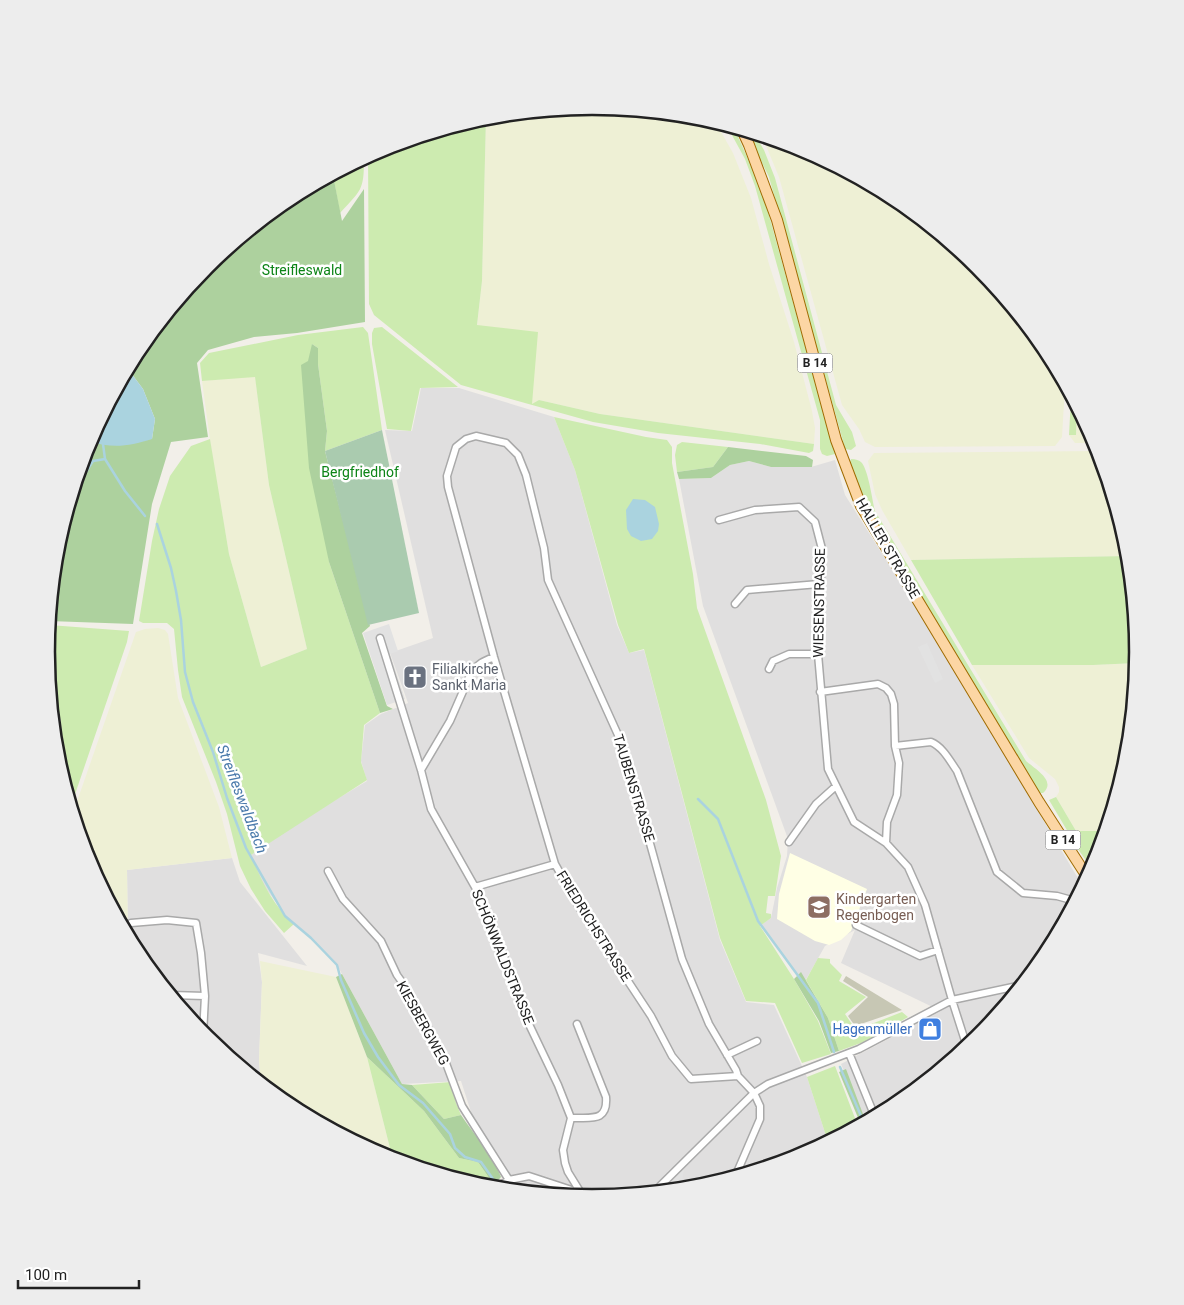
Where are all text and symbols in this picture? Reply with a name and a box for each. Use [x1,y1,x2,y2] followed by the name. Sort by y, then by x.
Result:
[262,262,342,278] park label: Streifleswald
[798,353,832,372] road number: B 14
[321,464,399,480] park label: Bergfriedhof
[853,495,923,601] street label: HALLER STRASSE
[810,548,828,658] street label: WIESENSTRASSE
[432,661,506,693] place label: Filialkirche Sankt Maria
[402,664,428,690] church icon: Filialkirche Sankt Maria
[610,732,658,844] street label: TAUBENSTRASSE
[213,742,271,856] water label: Streifleswaldbach
[1046,830,1080,850] road number: B 14
[553,868,635,984] street label: FRIEDRICHSTRASSE
[469,887,537,1027] street label: SCHÖNWALDSTRASSE
[836,891,916,923] place label: Kindergarten Regenbogen
[806,894,832,920] school or university icon: Kindergarten Regenbogen
[393,978,453,1068] street label: KIESBERGWEG
[917,1016,943,1042] shop icon: Hagenmüller
[832,1021,912,1037] place label: Hagenmüller
[18,1258,139,1290] scale bar
[25,1266,67,1284] text: 100 m

